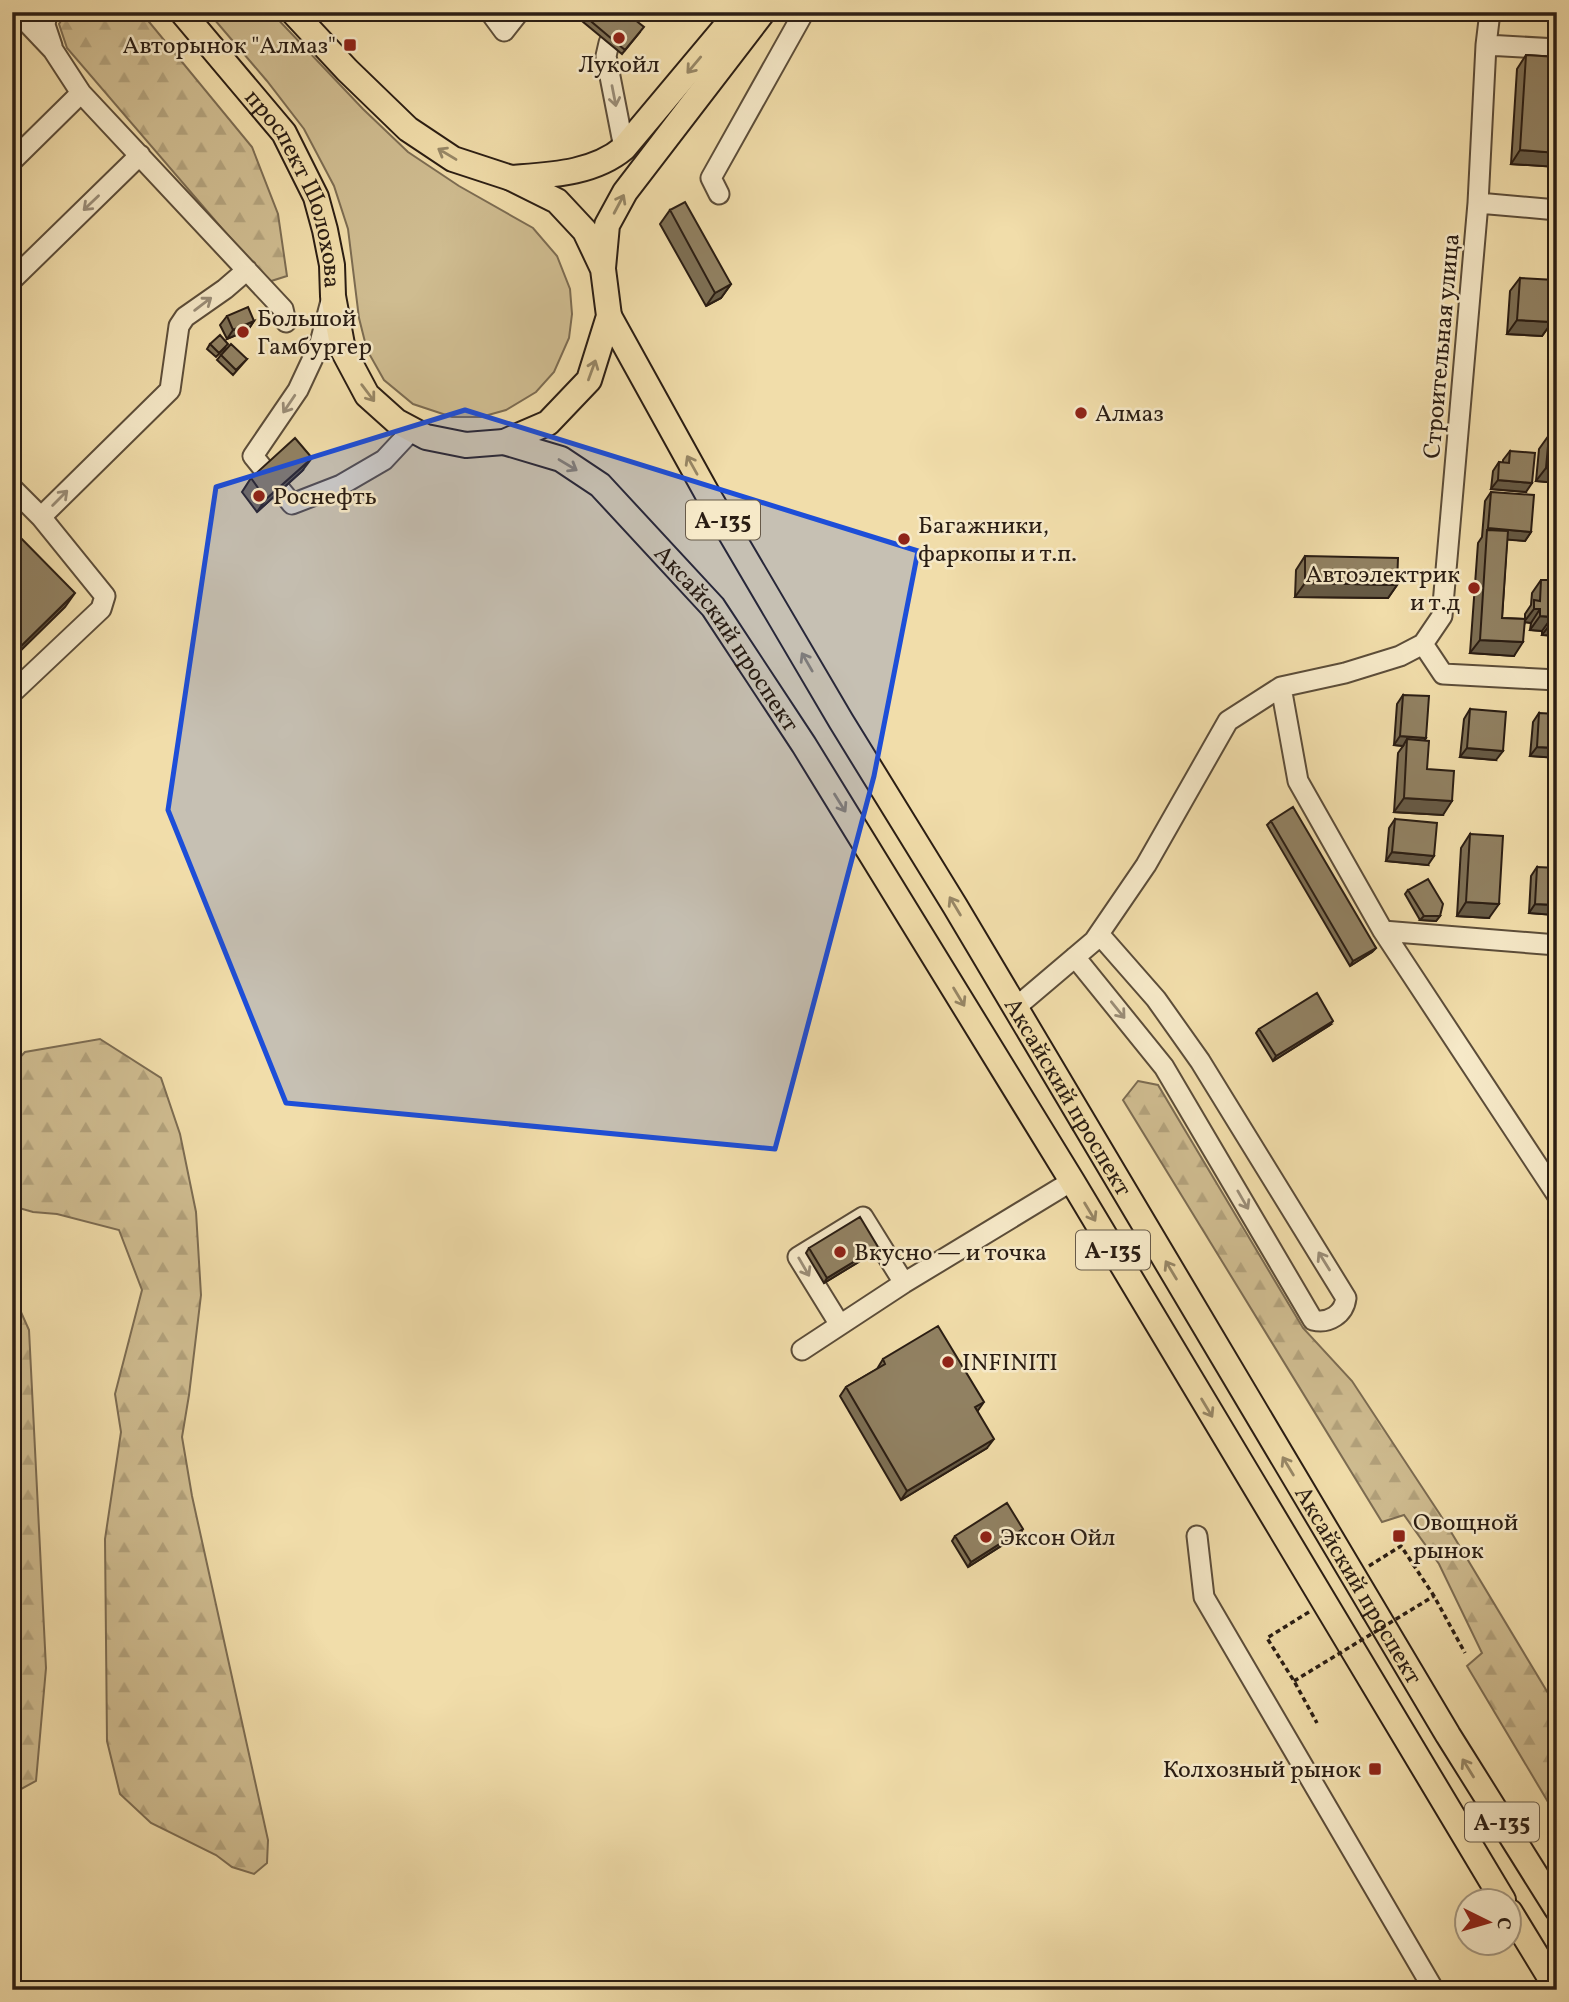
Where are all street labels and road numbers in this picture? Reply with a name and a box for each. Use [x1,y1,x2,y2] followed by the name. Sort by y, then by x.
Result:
[235,83,348,289] street label: проспект Шолохова
[1416,232,1470,460] street label: Строительная улица
[686,500,760,540] road number: А-135
[645,538,806,740] street label: Аксайский проспект
[994,992,1139,1203] street label: Аксайский проспект
[1076,1231,1150,1270] road number: А-135
[1285,1480,1429,1692] street label: Аксайский проспект
[1465,1802,1539,1842] road number: А-135

